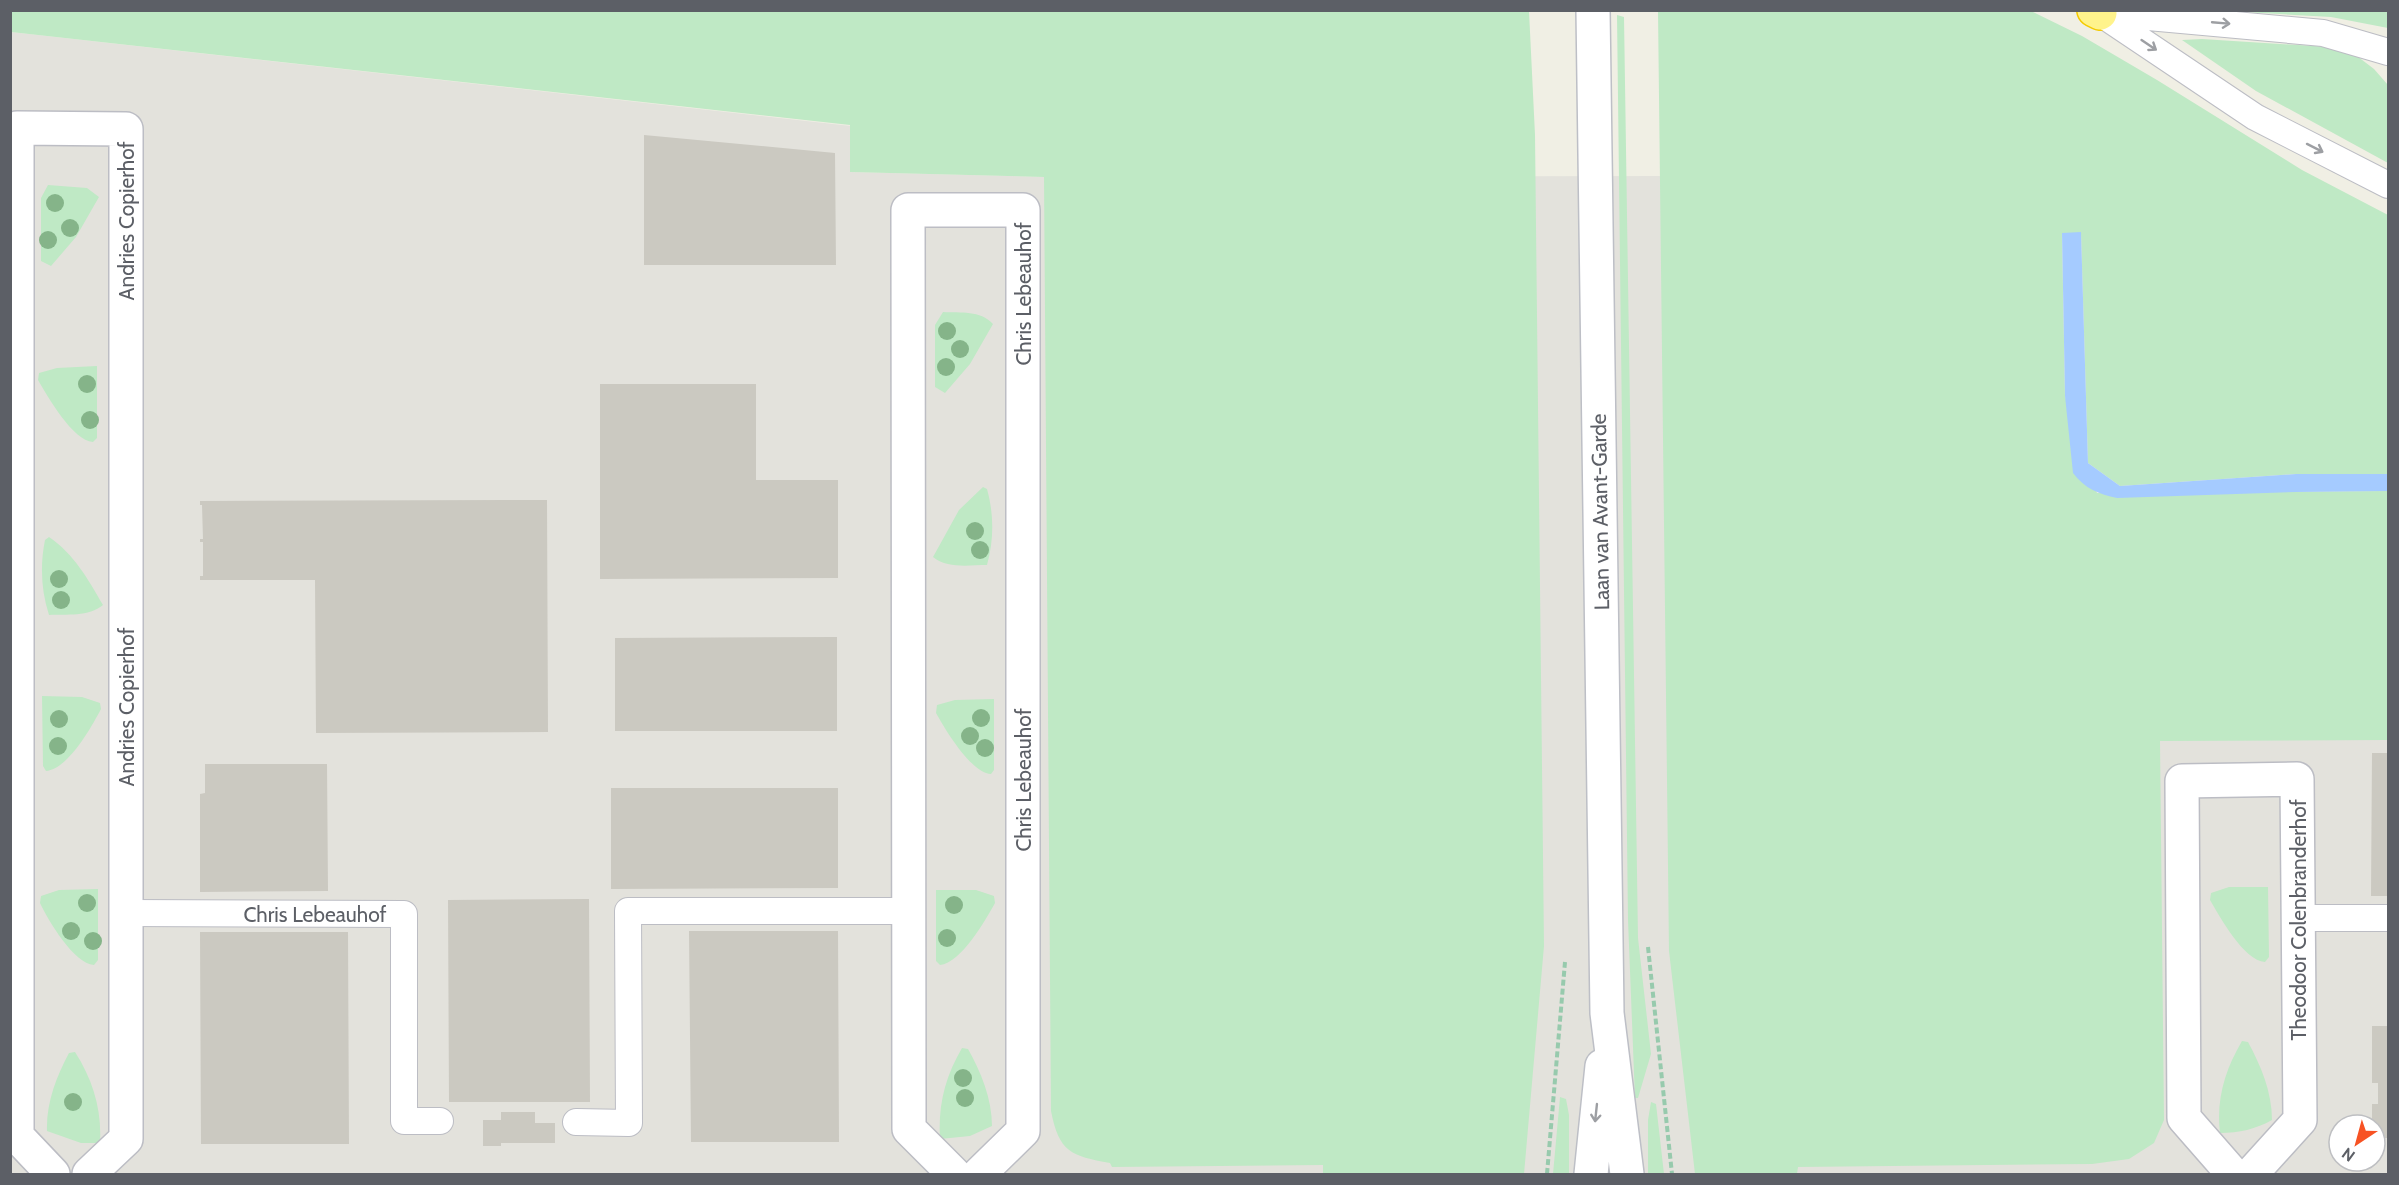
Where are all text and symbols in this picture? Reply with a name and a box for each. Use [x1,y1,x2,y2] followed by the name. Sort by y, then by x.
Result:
[2211,18,2231,29] one-way arrow
[2140,39,2157,52] one-way arrow
[114,141,139,301] street label: Andries Copierhof
[2305,142,2323,154] one-way arrow
[1011,222,1036,366] street label: Chris Lebeauhof
[1586,413,1614,611] street label: Laan van Avant-Garde
[114,627,139,787] street label: Andries Copierhof
[1011,708,1036,852] street label: Chris Lebeauhof
[2286,799,2311,1041] street label: Theodoor Colenbranderhof
[243,902,387,927] street label: Chris Lebeauhof
[1591,1103,1602,1123] one-way arrow
[2327,1113,2387,1173] north arrow
[2338,1144,2359,1166] text: N

